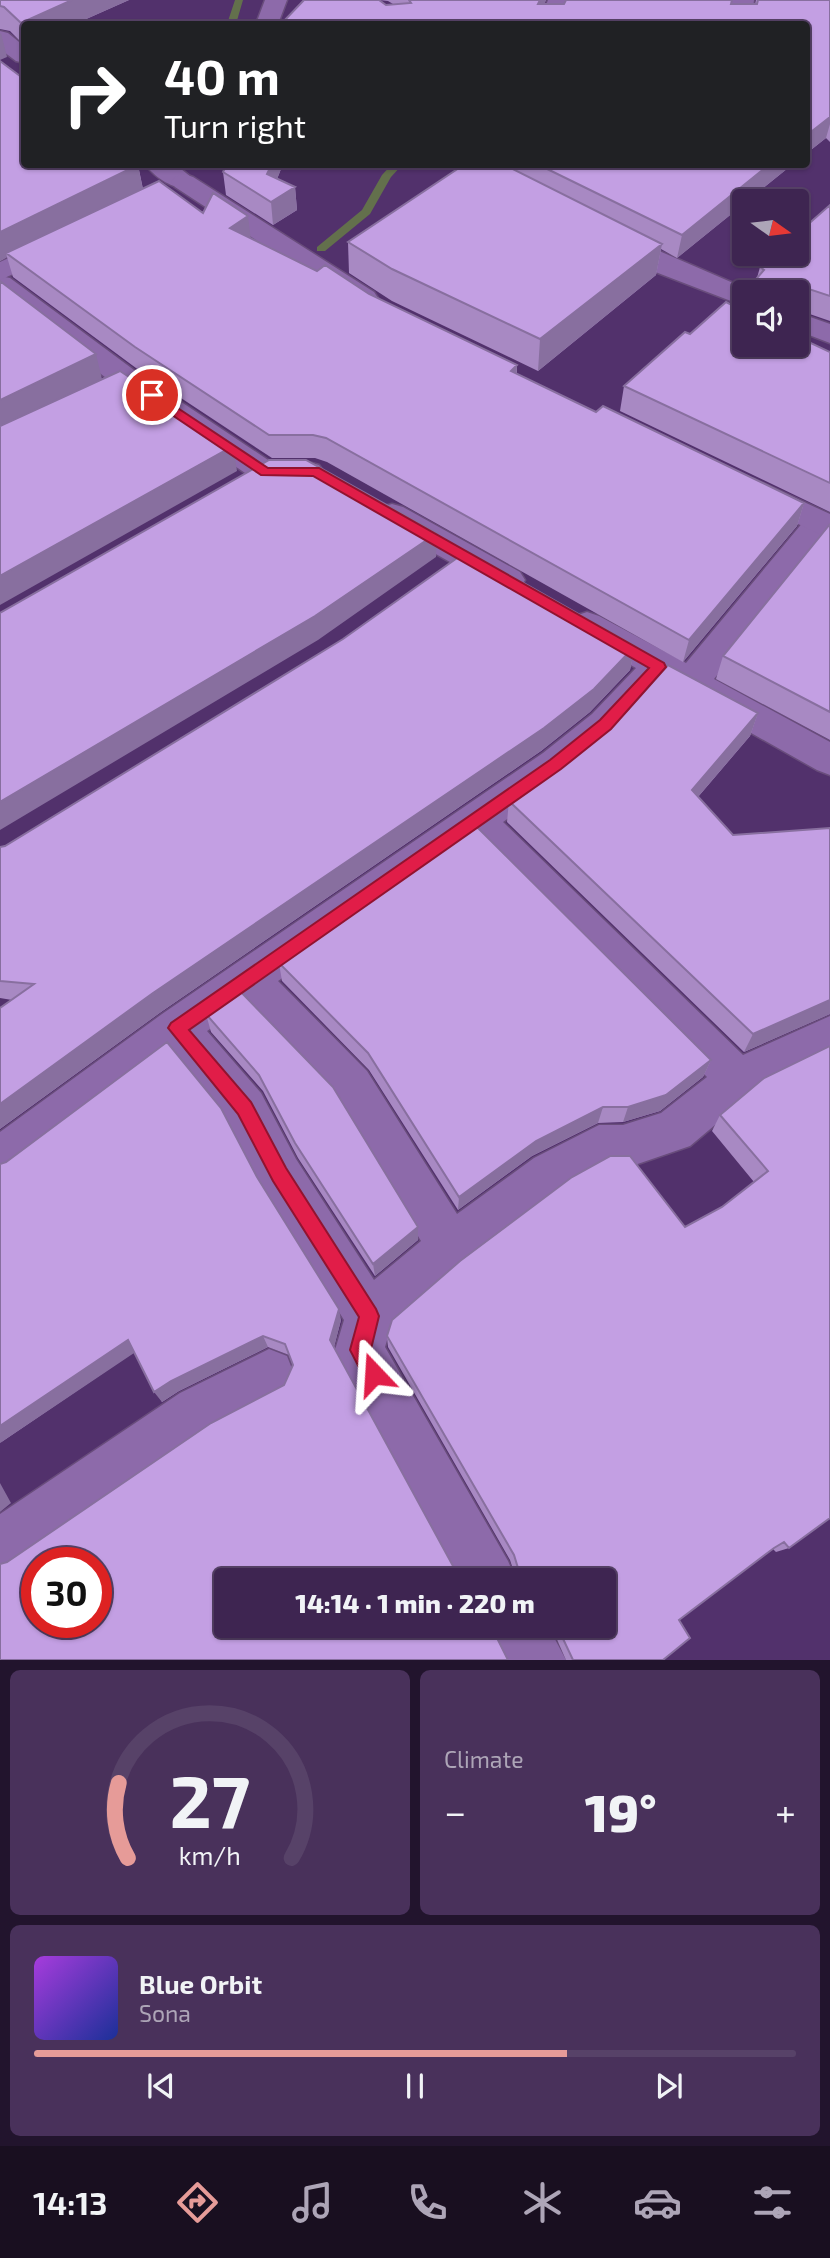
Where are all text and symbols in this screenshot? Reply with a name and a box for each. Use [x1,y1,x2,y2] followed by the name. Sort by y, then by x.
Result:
[164,46,280,105] text: 40 m
[49,49,140,140] icon: right
[164,106,306,144] text: Turn right
[732,189,808,266] north arrow
[732,189,809,357] map controls
[732,280,809,357] button: sound
[122,365,182,425] pin
[133,376,171,414] icon: arrive
[337,1337,411,1411] position arrow
[21,1547,112,1638] speed limit sign: 30
[295,1587,535,1618] text: 14:14 · 1 min · 220 m
[444,1745,524,1773] text: Climate
[170,1756,250,1844] text: 27
[585,1780,657,1842] text: 19°
[444,1788,466,1834] text: −
[775,1788,796,1834] text: +
[179,1840,241,1870] text: km/h
[139,1968,262,1999] text: Blue Orbit
[139,1999,191,2027] text: Sona
[142,2067,180,2105] icon: previous
[396,2067,434,2105] icon: pause
[650,2067,688,2105] icon: next
[173,2178,222,2227] icon: directions
[288,2178,337,2227] icon: music
[403,2178,452,2227] icon: phone
[518,2178,567,2227] icon: climate
[633,2178,682,2227] icon: car
[748,2178,797,2227] icon: filters
[33,2183,107,2221] text: 14:13

